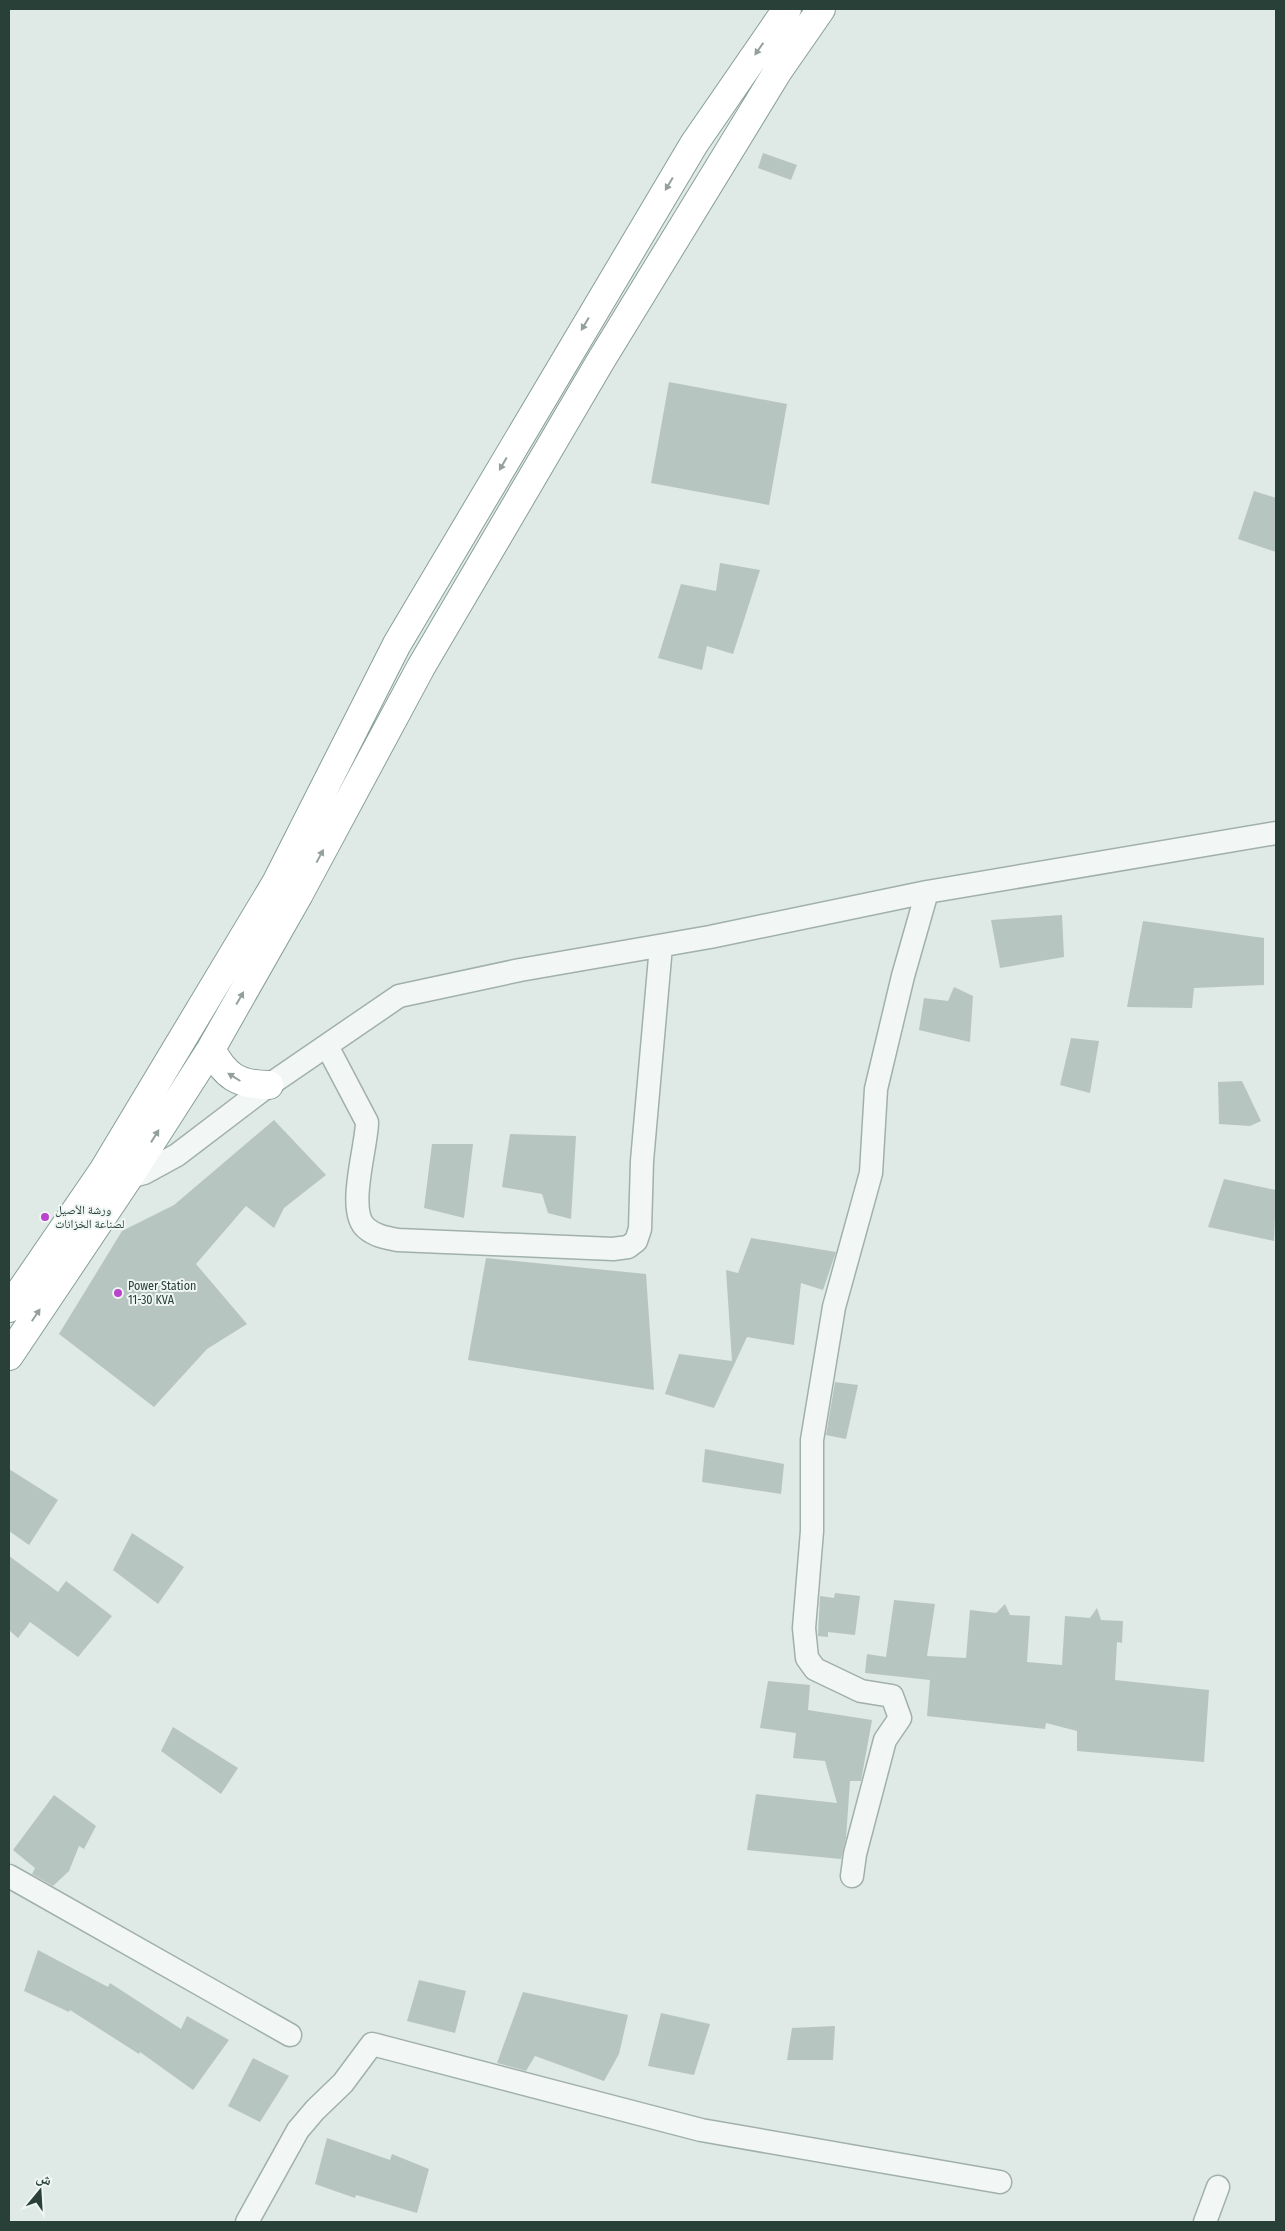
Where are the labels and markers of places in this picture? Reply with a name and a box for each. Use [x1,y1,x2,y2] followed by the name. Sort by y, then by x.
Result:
[55,1203,124,1231] place label: ورشة الأصيل لصناعة الخزانات
[39,1211,51,1223] marker: ورشة الأصيل لصناعة الخزانات
[128,1279,196,1307] place label: Power Station 11-30 KVA
[112,1287,124,1299] marker: Power Station 11-30 KVA

